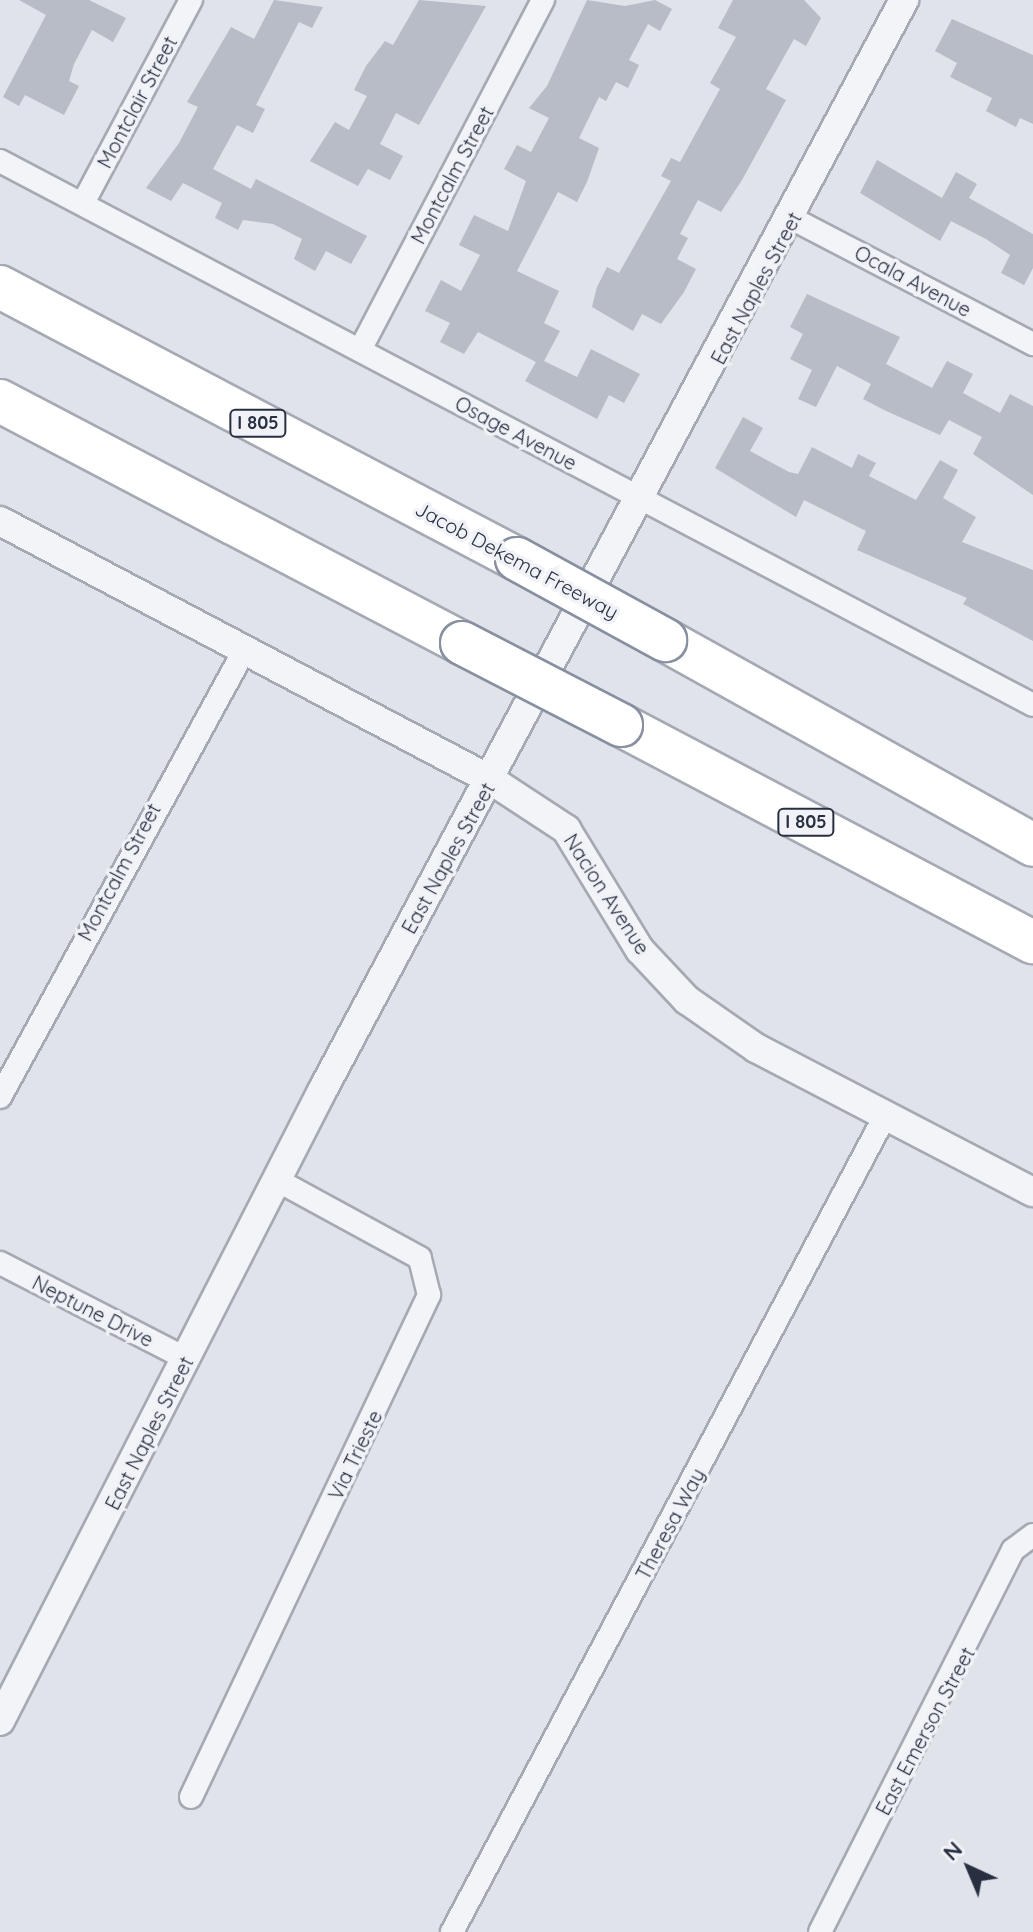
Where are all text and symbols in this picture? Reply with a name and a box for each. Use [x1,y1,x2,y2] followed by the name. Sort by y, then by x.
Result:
[92,32,182,172] street label: Montclair Street
[406,102,498,248] street label: Montcalm Street
[706,208,806,368] street label: East Naples Street
[851,240,975,322] street label: Ocala Avenue
[451,391,581,475] street label: Osage Avenue
[228,409,288,437] road number: I 805
[411,496,623,624] street label: Jacob Dekema Freeway
[397,778,499,938] street label: East Naples Street
[73,799,165,945] street label: Montcalm Street
[776,808,836,836] road number: I 805
[559,829,655,959] street label: Nacion Avenue
[28,1270,158,1352] street label: Neptune Drive
[100,1352,198,1514] street label: East Naples Street
[323,1406,387,1504] street label: Via Trieste
[631,1464,709,1584] street label: Theresa Way
[871,1643,979,1819] street label: East Emerson Street
[929,1828,1009,1908] north arrow
[937,1835,968,1866] text: N

